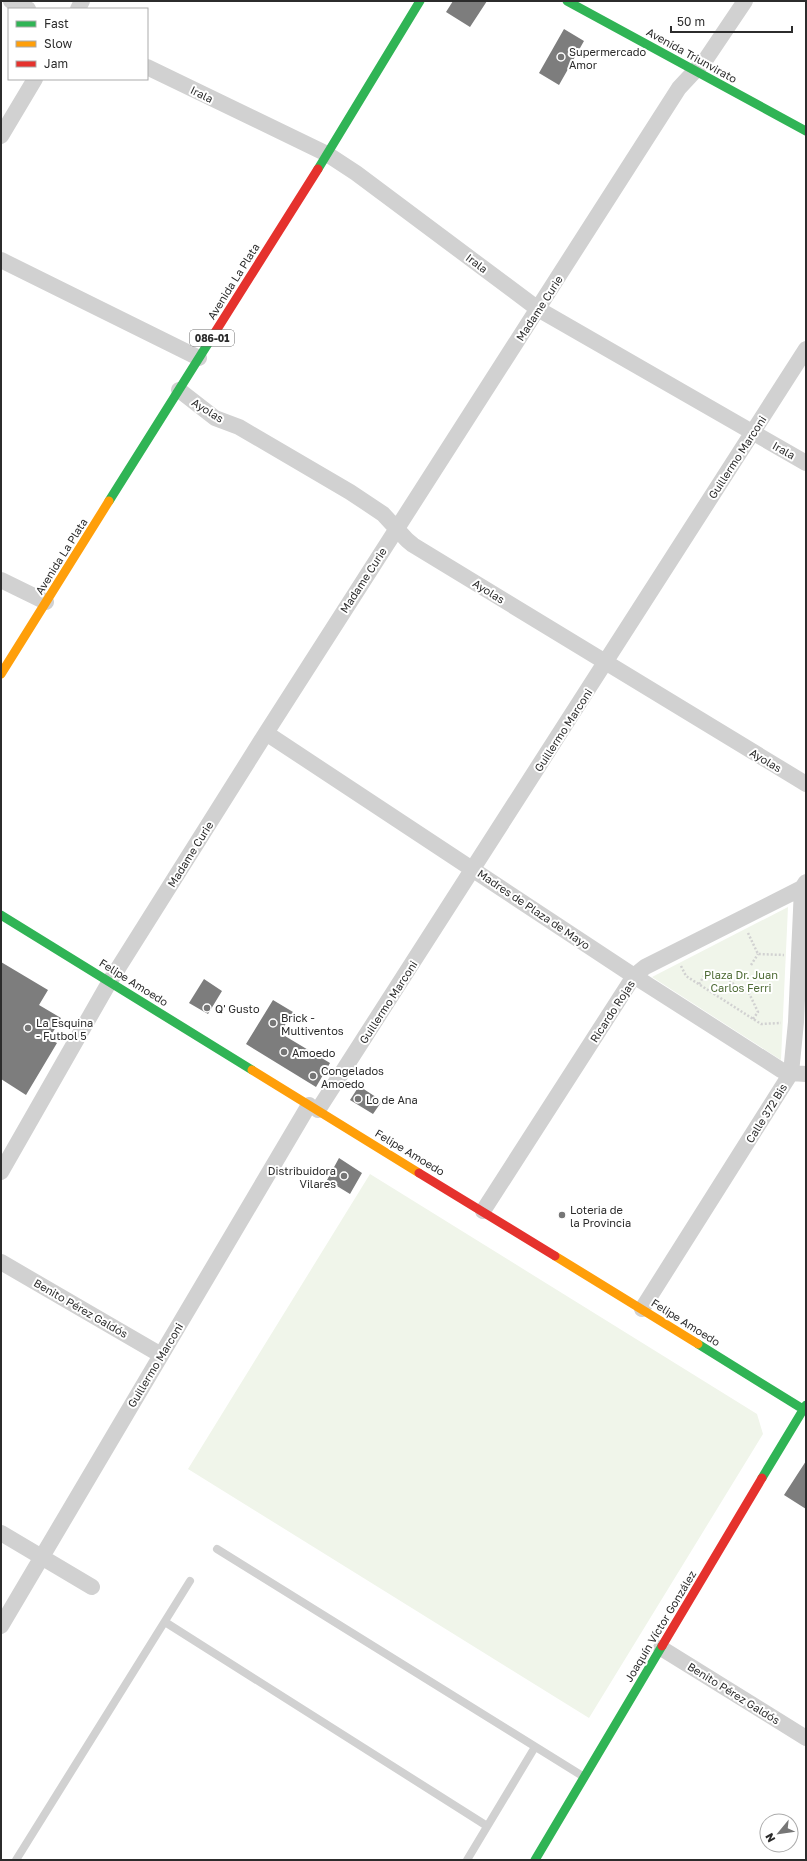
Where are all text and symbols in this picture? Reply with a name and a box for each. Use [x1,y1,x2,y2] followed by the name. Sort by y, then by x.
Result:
[8,8,148,80] legend
[671,8,792,34] scale bar
[677,14,705,29] text: 50 m
[44,16,69,31] text: Fast
[645,25,740,85] street label: Avenida Triunvirato
[44,36,72,51] text: Slow
[569,45,646,71] place label: Supermercado Amor
[556,52,566,62] marker: Supermercado Amor
[44,56,68,71] text: Jam
[189,83,215,105] street label: Irala
[204,241,262,321] street label: Avenida La Plata
[464,251,490,275] street label: Irala
[513,273,565,343] street label: Madame Curie
[190,330,234,346] road number: 086-01
[190,395,226,425] street label: Ayolas
[705,413,769,501] street label: Guillermo Marconi
[771,439,797,461] street label: Irala
[32,516,90,596] street label: Avenida La Plata
[337,545,389,615] street label: Madame Curie
[471,576,507,606] street label: Ayolas
[531,686,595,774] street label: Guillermo Marconi
[748,745,784,775] street label: Ayolas
[165,819,215,889] street label: Madame Curie
[475,866,593,952] street label: Madres de Plaza de Mayo
[97,956,171,1009] street label: Felipe Amoedo
[356,958,420,1046] street label: Guillermo Marconi
[704,968,778,994] park label: Plaza Dr. Juan Carlos Ferri
[587,977,637,1045] street label: Ricardo Rojas
[215,1002,260,1015] place label: Q' Gusto
[202,1003,212,1013] marker: Q' Gusto
[281,1011,344,1037] place label: Brick - Multiventos
[36,1016,93,1042] place label: La Esquina - Futbol 5
[268,1018,278,1028] marker: Brick - Multiventos
[23,1023,33,1033] marker: La Esquina - Futbol 5
[292,1046,336,1059] place label: Amoedo
[279,1047,289,1057] marker: Amoedo
[321,1064,384,1090] place label: Congelados Amoedo
[308,1071,318,1081] marker: Congelados Amoedo
[743,1081,789,1145] street label: Calle 372 Bis
[366,1093,418,1106] place label: Lo de Ana
[353,1094,363,1104] marker: Lo de Ana
[373,1126,447,1178] street label: Felipe Amoedo
[268,1164,336,1190] place label: Distribuidora Vilares
[339,1171,349,1181] marker: Distribuidora Vilares
[570,1203,631,1229] place label: Loteria de la Provincia
[557,1210,567,1220] marker: Loteria de la Provincia
[32,1276,130,1340] street label: Benito Pérez Galdós
[649,1296,723,1349] street label: Felipe Amoedo
[125,1320,185,1410] street label: Guillermo Marconi
[622,1568,699,1684] street label: Joaquín Víctor González
[686,1659,783,1727] street label: Benito Pérez Galdós
[759,1813,799,1853] north arrow
[762,1831,778,1845] text: N

